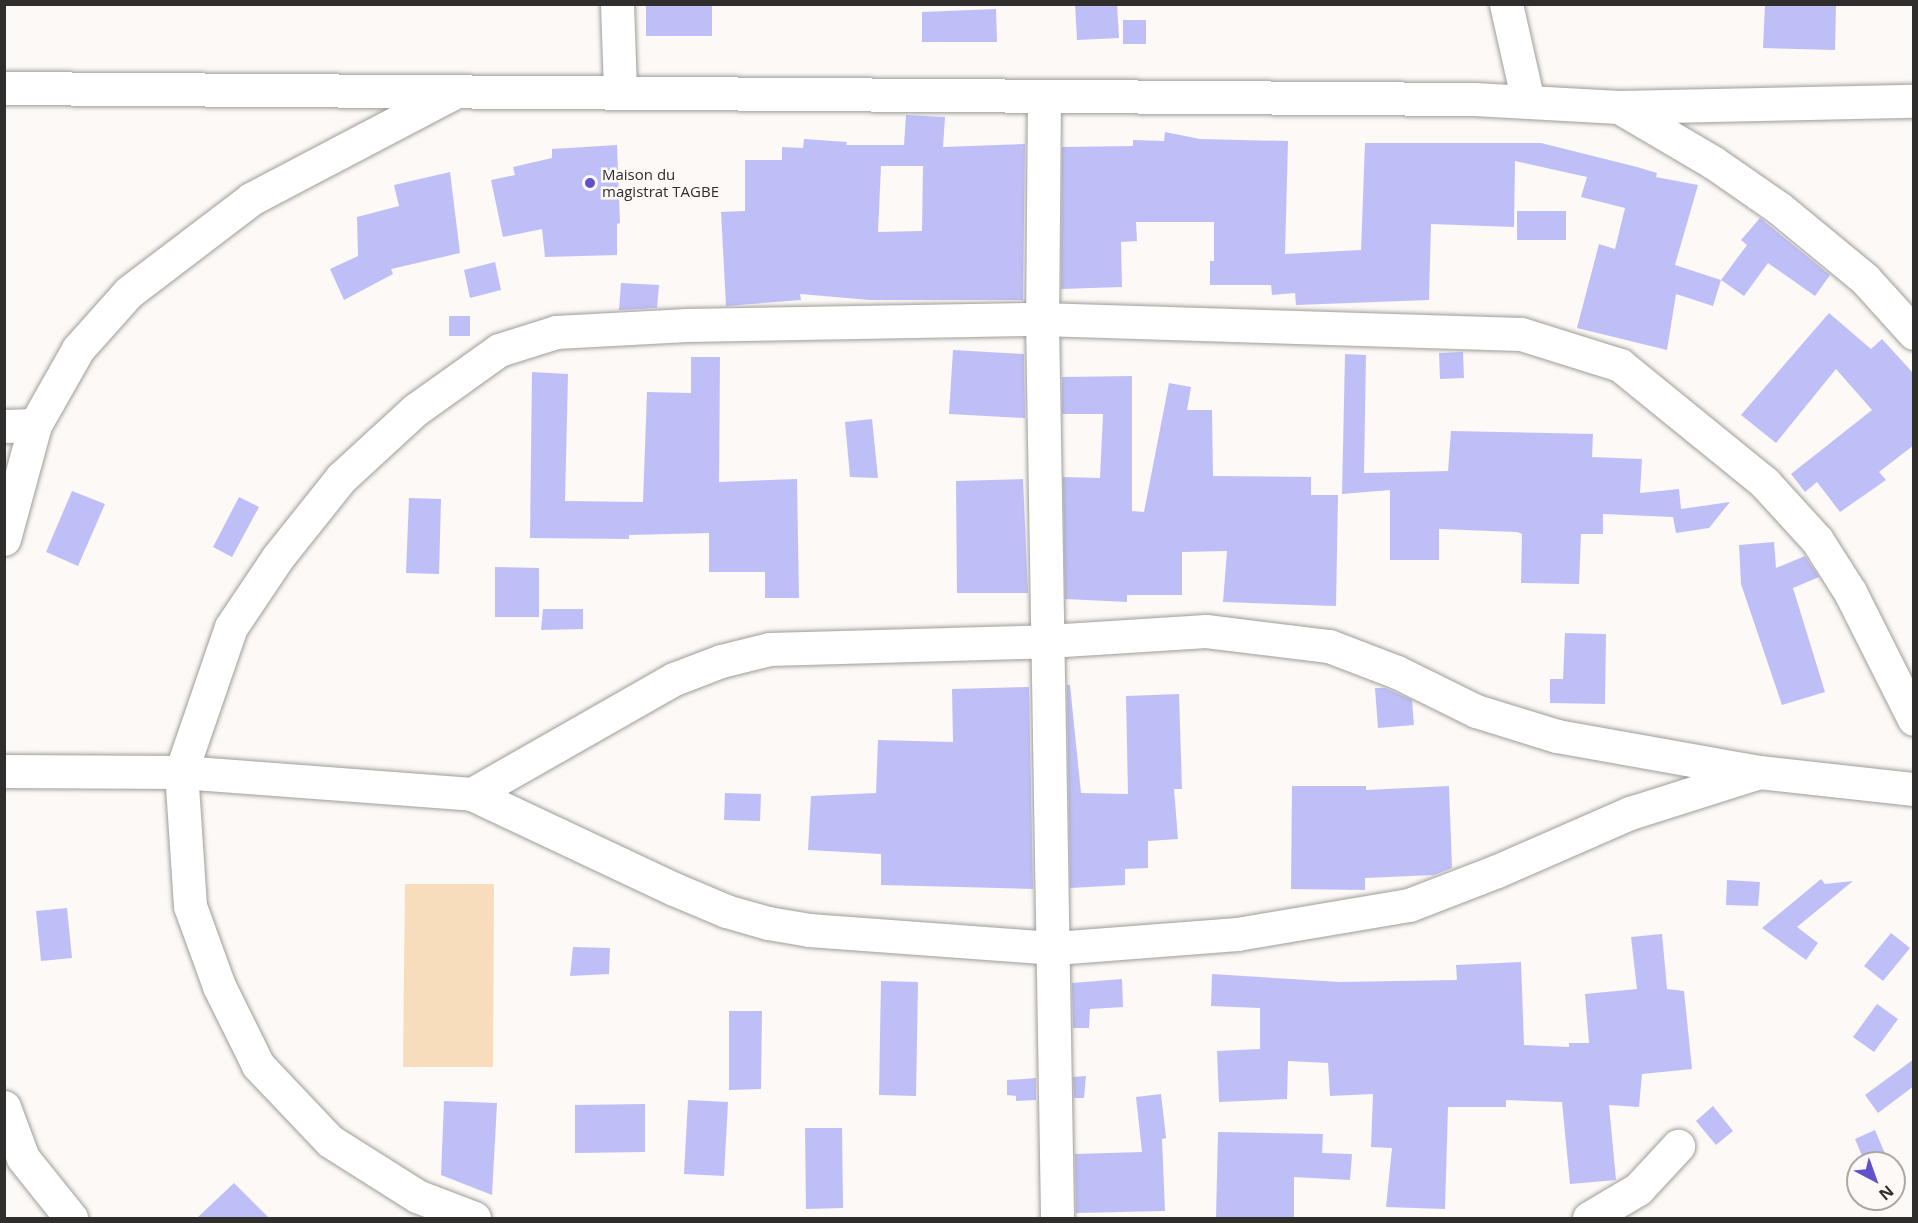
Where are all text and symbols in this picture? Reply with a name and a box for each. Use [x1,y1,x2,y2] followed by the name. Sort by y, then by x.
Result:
[602,165,719,200] place label: Maison du magistrat TAGBE
[583,176,597,190] marker: Maison du magistrat TAGBE
[1846,1151,1906,1211] north arrow
[1874,1180,1899,1206] text: N

